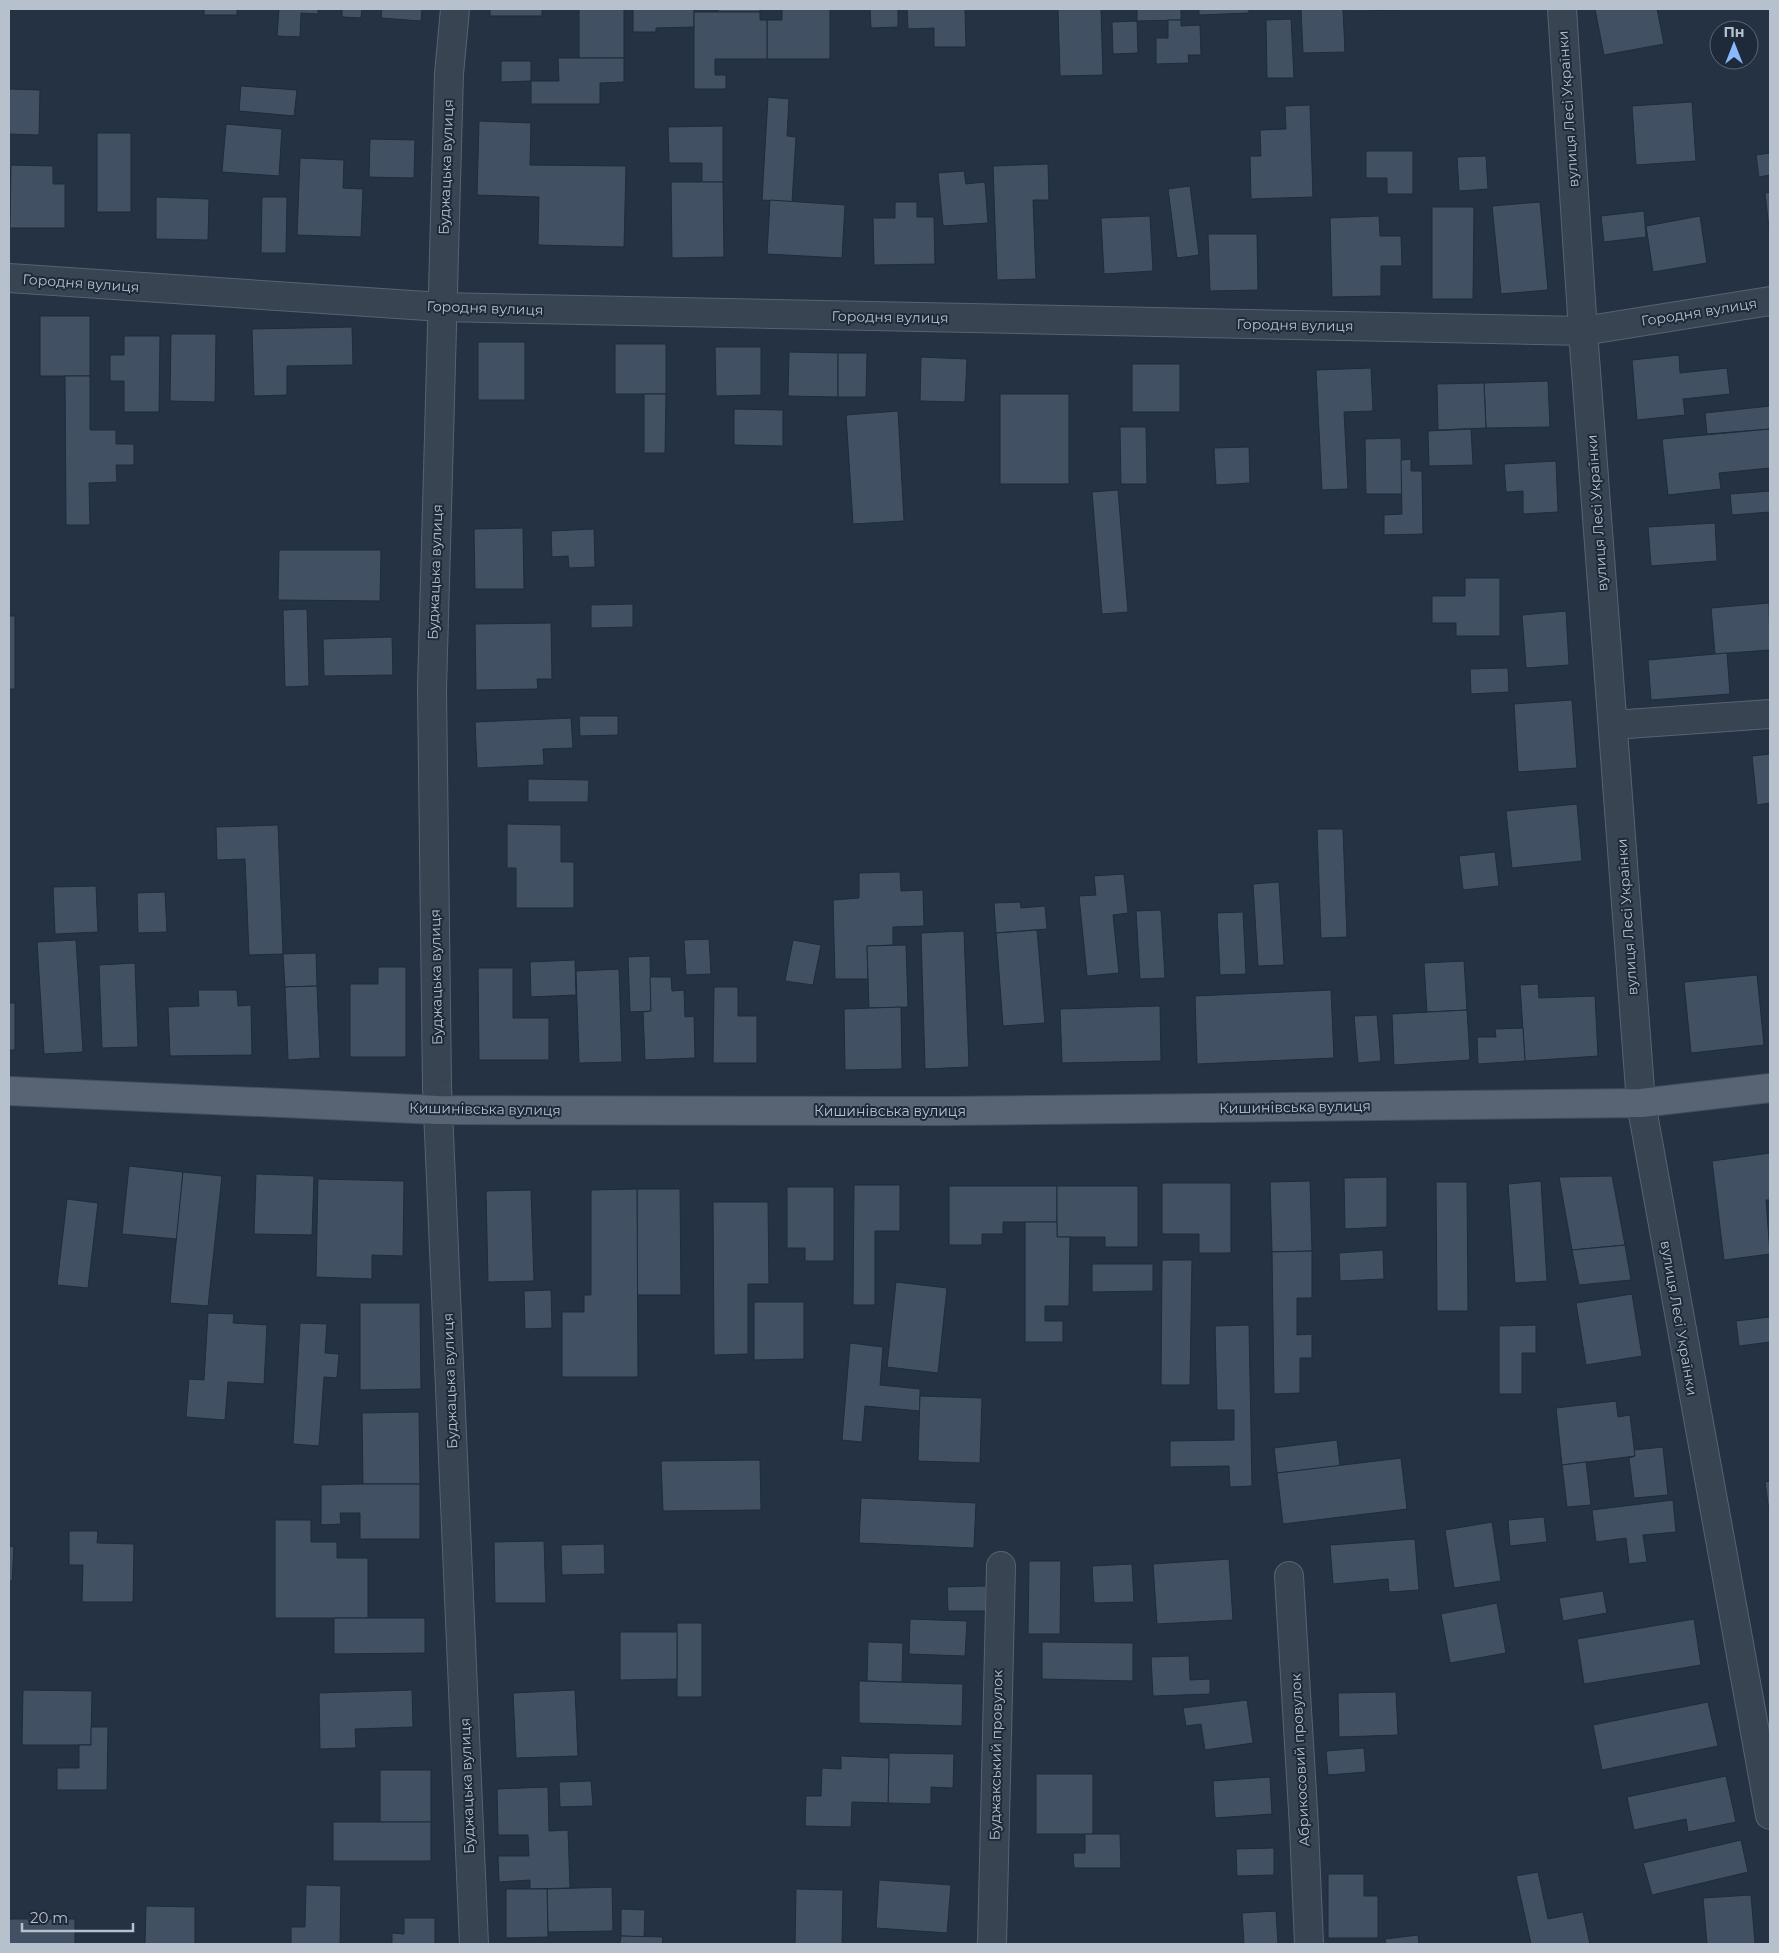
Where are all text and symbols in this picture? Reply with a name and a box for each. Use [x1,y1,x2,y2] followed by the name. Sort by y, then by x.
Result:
[1709,20,1759,70] north arrow
[1723,23,1745,41] text: Пн
[1554,30,1582,188] street label: вулиця Лесі Українки
[435,99,457,235] street label: Буджацька вулиця
[22,270,140,296] street label: Городня вулиця
[1640,294,1758,330] street label: Городня вулиця
[426,297,544,319] street label: Городня вулиця
[831,307,949,327] street label: Городня вулиця
[1236,315,1354,335] street label: Городня вулиця
[1583,434,1611,592] street label: вулиця Лесі Українки
[424,504,446,640] street label: Буджацька вулиця
[1613,838,1641,996] street label: вулиця Лесі Українки
[426,909,446,1045] street label: Буджацька вулиця
[1219,1097,1371,1117] street label: Кишинівська вулиця
[409,1099,561,1119] street label: Кишинівська вулиця
[814,1102,966,1120] street label: Кишинівська вулиця
[1656,1239,1702,1397] street label: вулиця Лесі Українки
[439,1313,461,1449] street label: Буджацька вулиця
[986,1670,1006,1840] street label: Буджакський провулок
[1286,1673,1314,1847] street label: Абрикосовий провулок
[456,1718,478,1854] street label: Буджацька вулиця
[22,1900,134,1932] scale bar
[30,1908,68,1927] text: 20 m

